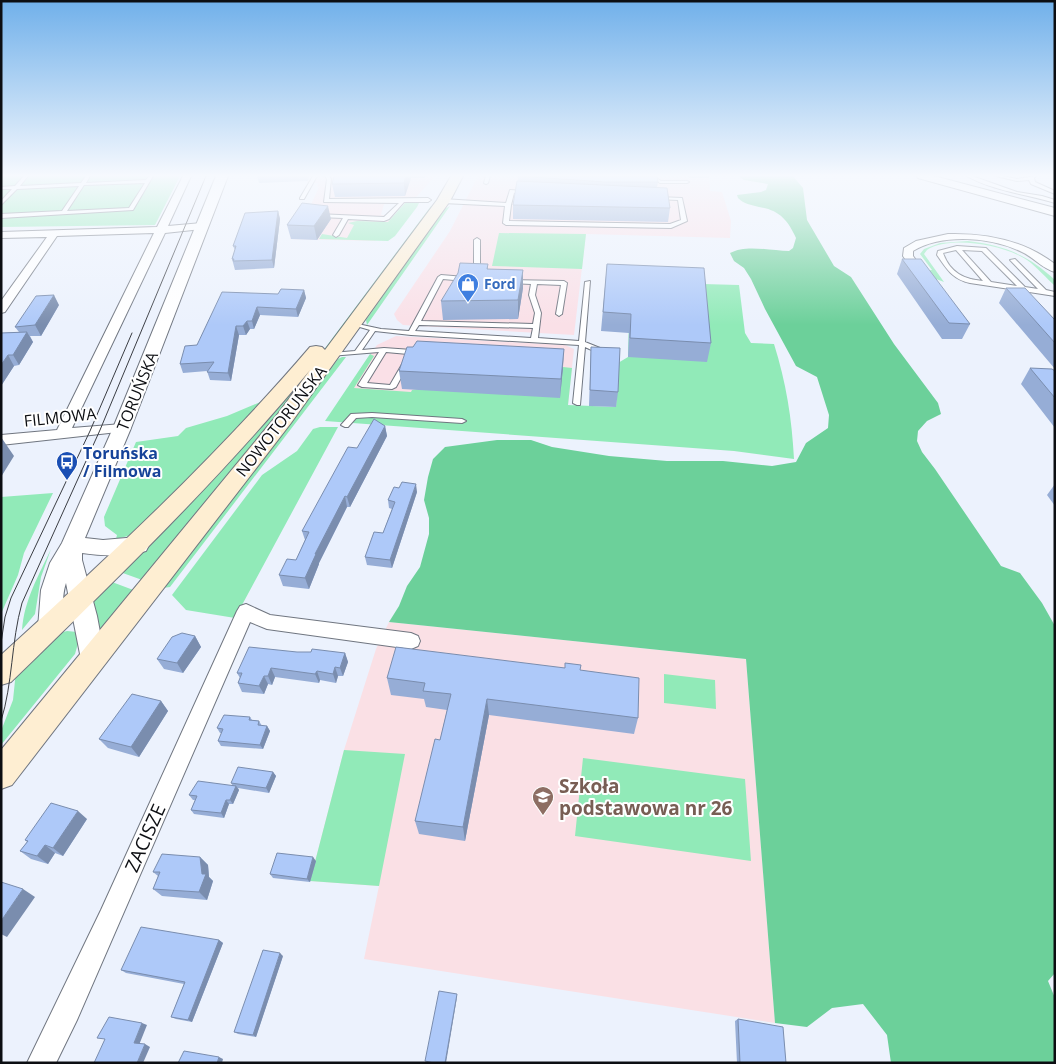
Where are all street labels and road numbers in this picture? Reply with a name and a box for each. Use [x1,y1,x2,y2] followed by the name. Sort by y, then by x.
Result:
[111,347,163,434] street label: TORUŃSKA
[231,360,332,481] street label: NOWOTORUŃSKA
[23,402,98,432] street label: FILMOWA
[118,800,172,876] street label: ZACISZE

